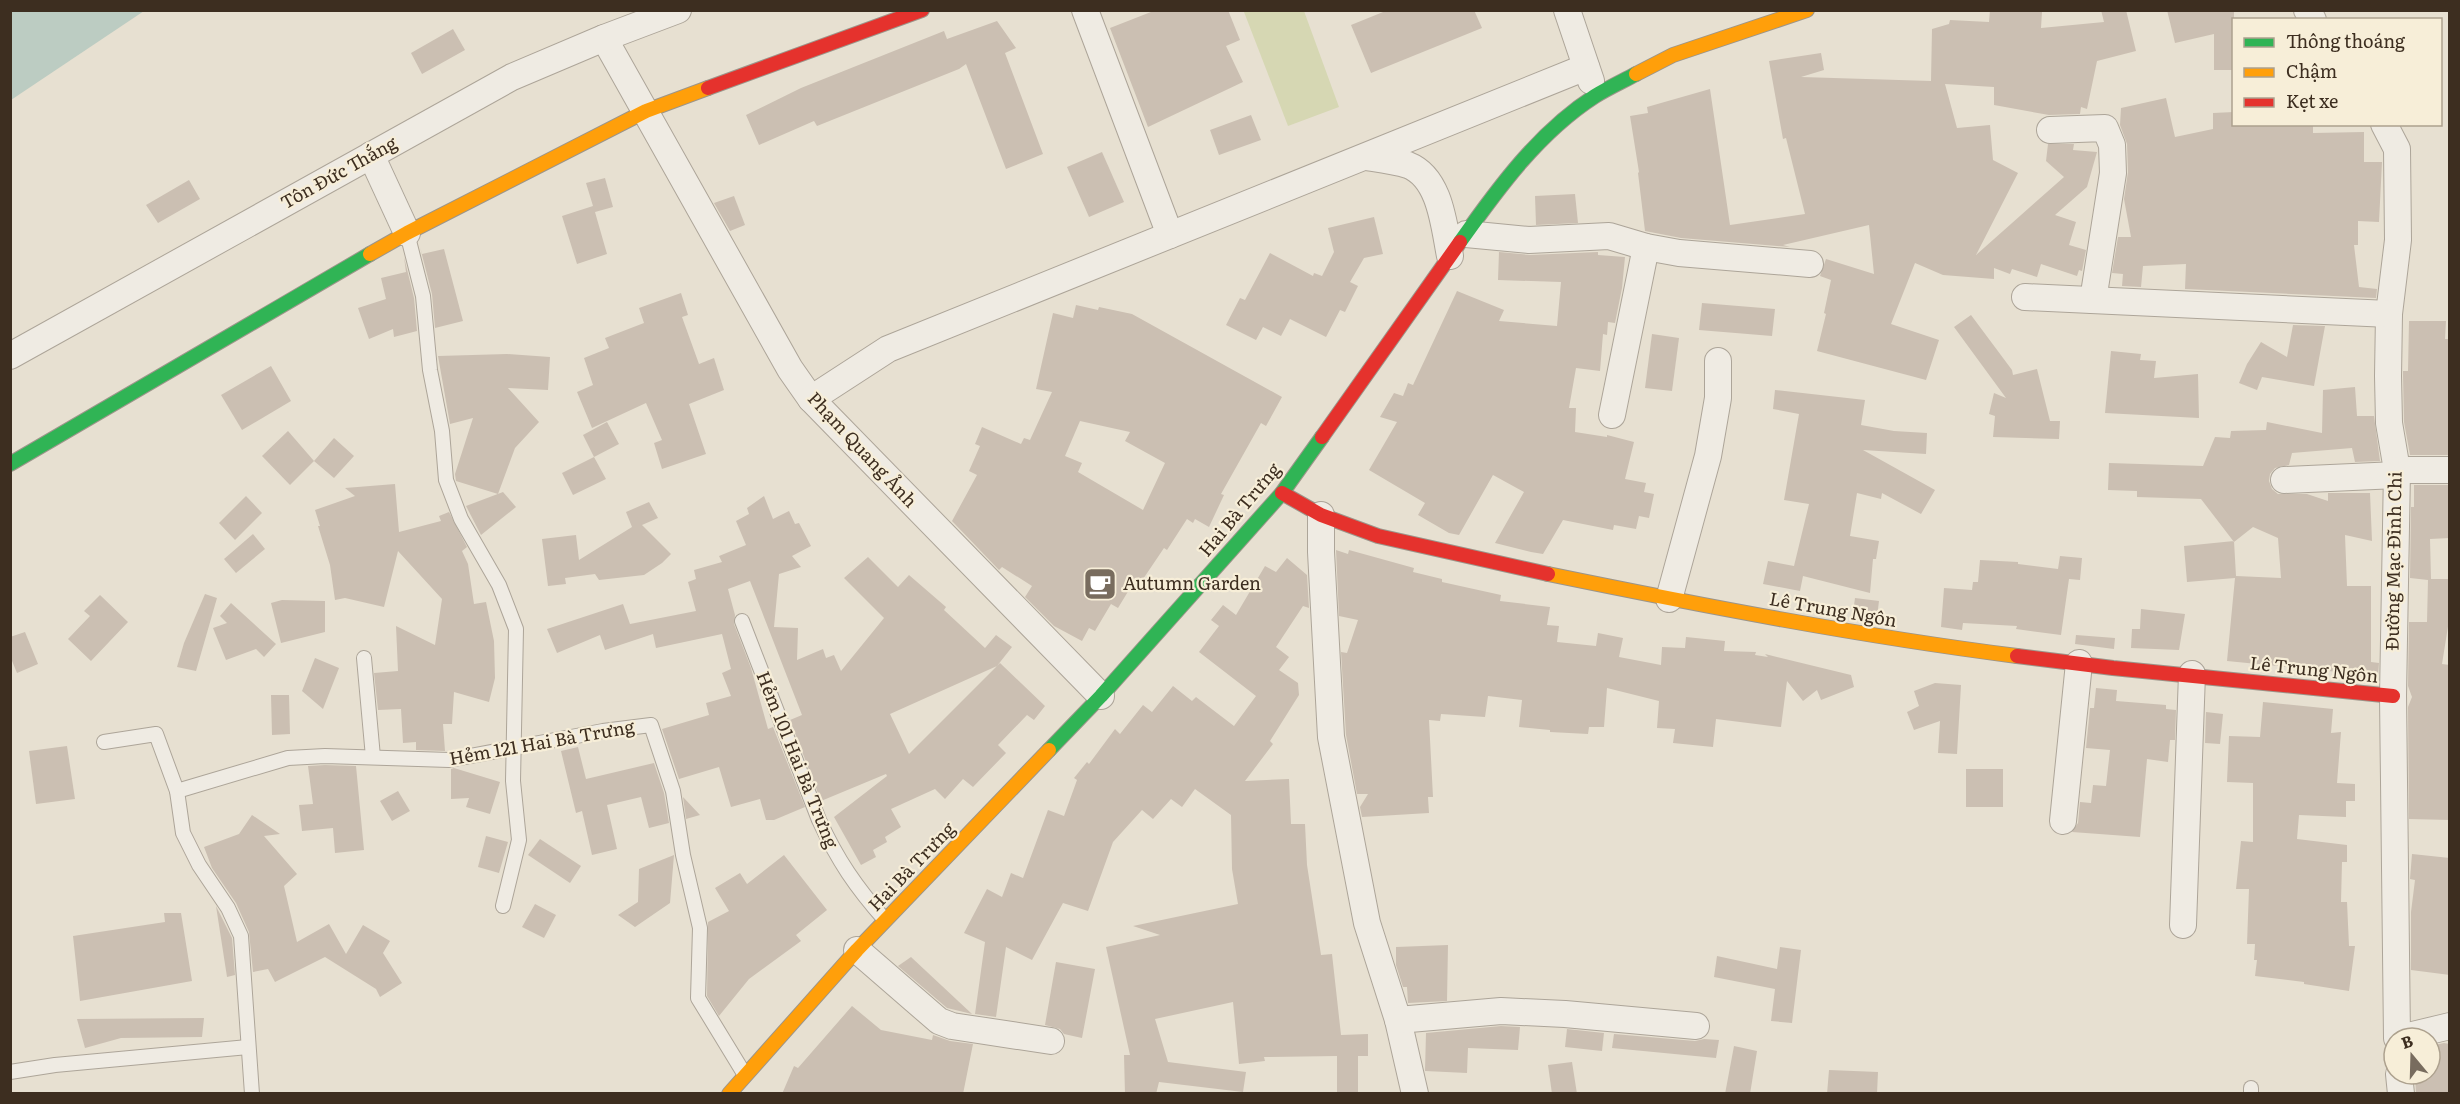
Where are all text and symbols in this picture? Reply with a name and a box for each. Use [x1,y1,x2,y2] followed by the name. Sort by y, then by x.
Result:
[2232,18,2442,126] legend
[2286,27,2406,54] text: Thông thoáng
[2286,57,2337,84] text: Chậm
[2286,87,2338,114] text: Kẹt xe
[275,128,402,215] street label: Tôn Đức Thắng
[802,385,924,513] street label: Phạm Quang Ảnh
[1191,455,1287,562] street label: Hai Bà Trưng
[2377,471,2408,651] street label: Đường Mạc Đĩnh Chi
[1082,566,1118,602] cafe icon: Autumn Garden
[1123,569,1261,596] place label: Autumn Garden
[1767,584,1899,633] street label: Lê Trung Ngôn
[2249,648,2380,689] street label: Lê Trung Ngôn
[750,667,847,853] street label: Hẻm 101 Hai Bà Trưng
[447,712,637,771] street label: Hẻm 121 Hai Bà Trưng
[861,814,961,917] street label: Hai Bà Trưng
[2382,1026,2442,1086] north arrow
[2398,1028,2416,1054] text: B

